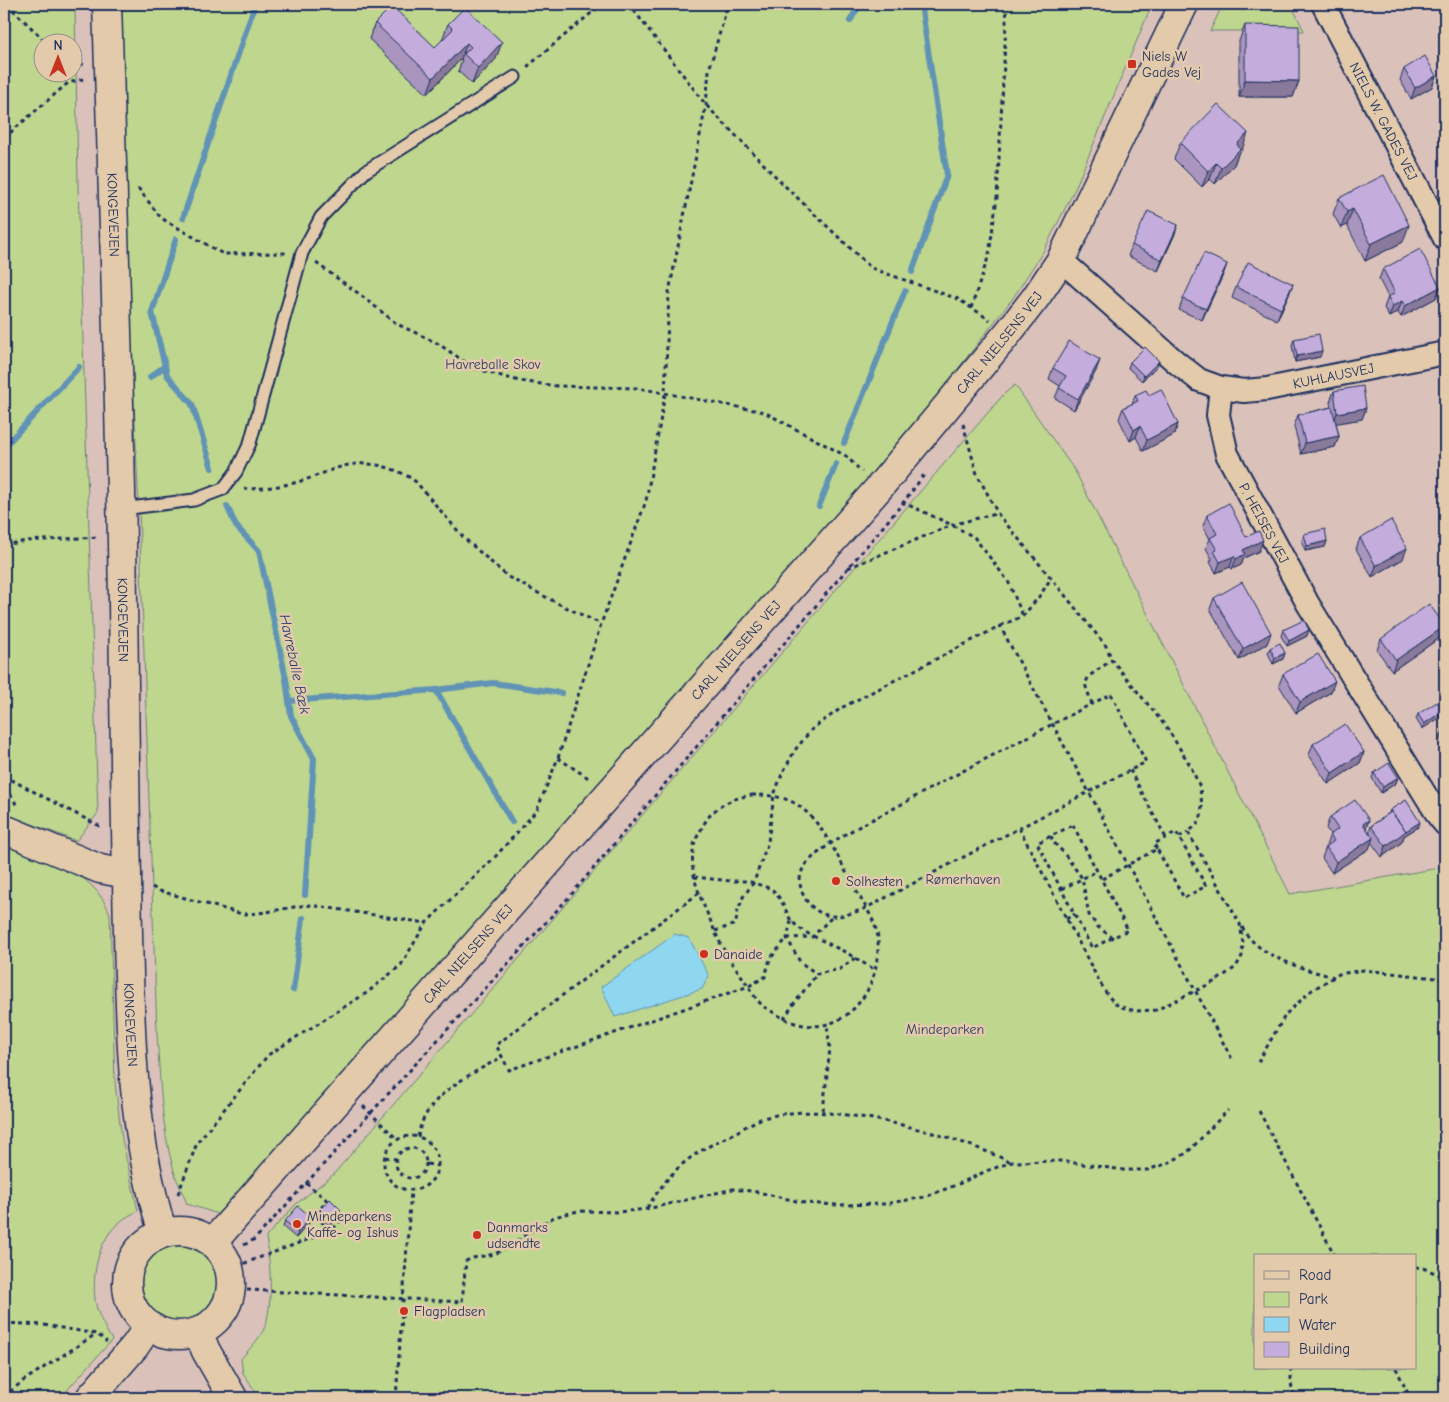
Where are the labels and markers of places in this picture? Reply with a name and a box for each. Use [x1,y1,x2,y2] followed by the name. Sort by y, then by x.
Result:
[1142,48,1201,81] place label: Niels W Gades Vej
[1126,58,1138,70] marker: Niels W Gades Vej
[846,873,903,890] place label: Solhesten
[830,875,842,887] marker: Solhesten
[714,946,763,963] place label: Danaide
[698,948,710,960] marker: Danaide
[307,1208,398,1241] place label: Mindeparkens Kaffe- og Ishus
[291,1218,303,1230] marker: Mindeparkens Kaffe- og Ishus
[487,1219,548,1252] place label: Danmarks udsendte
[471,1229,483,1241] marker: Danmarks udsendte
[414,1303,485,1320] place label: Flagpladsen
[398,1305,410,1317] marker: Flagpladsen

